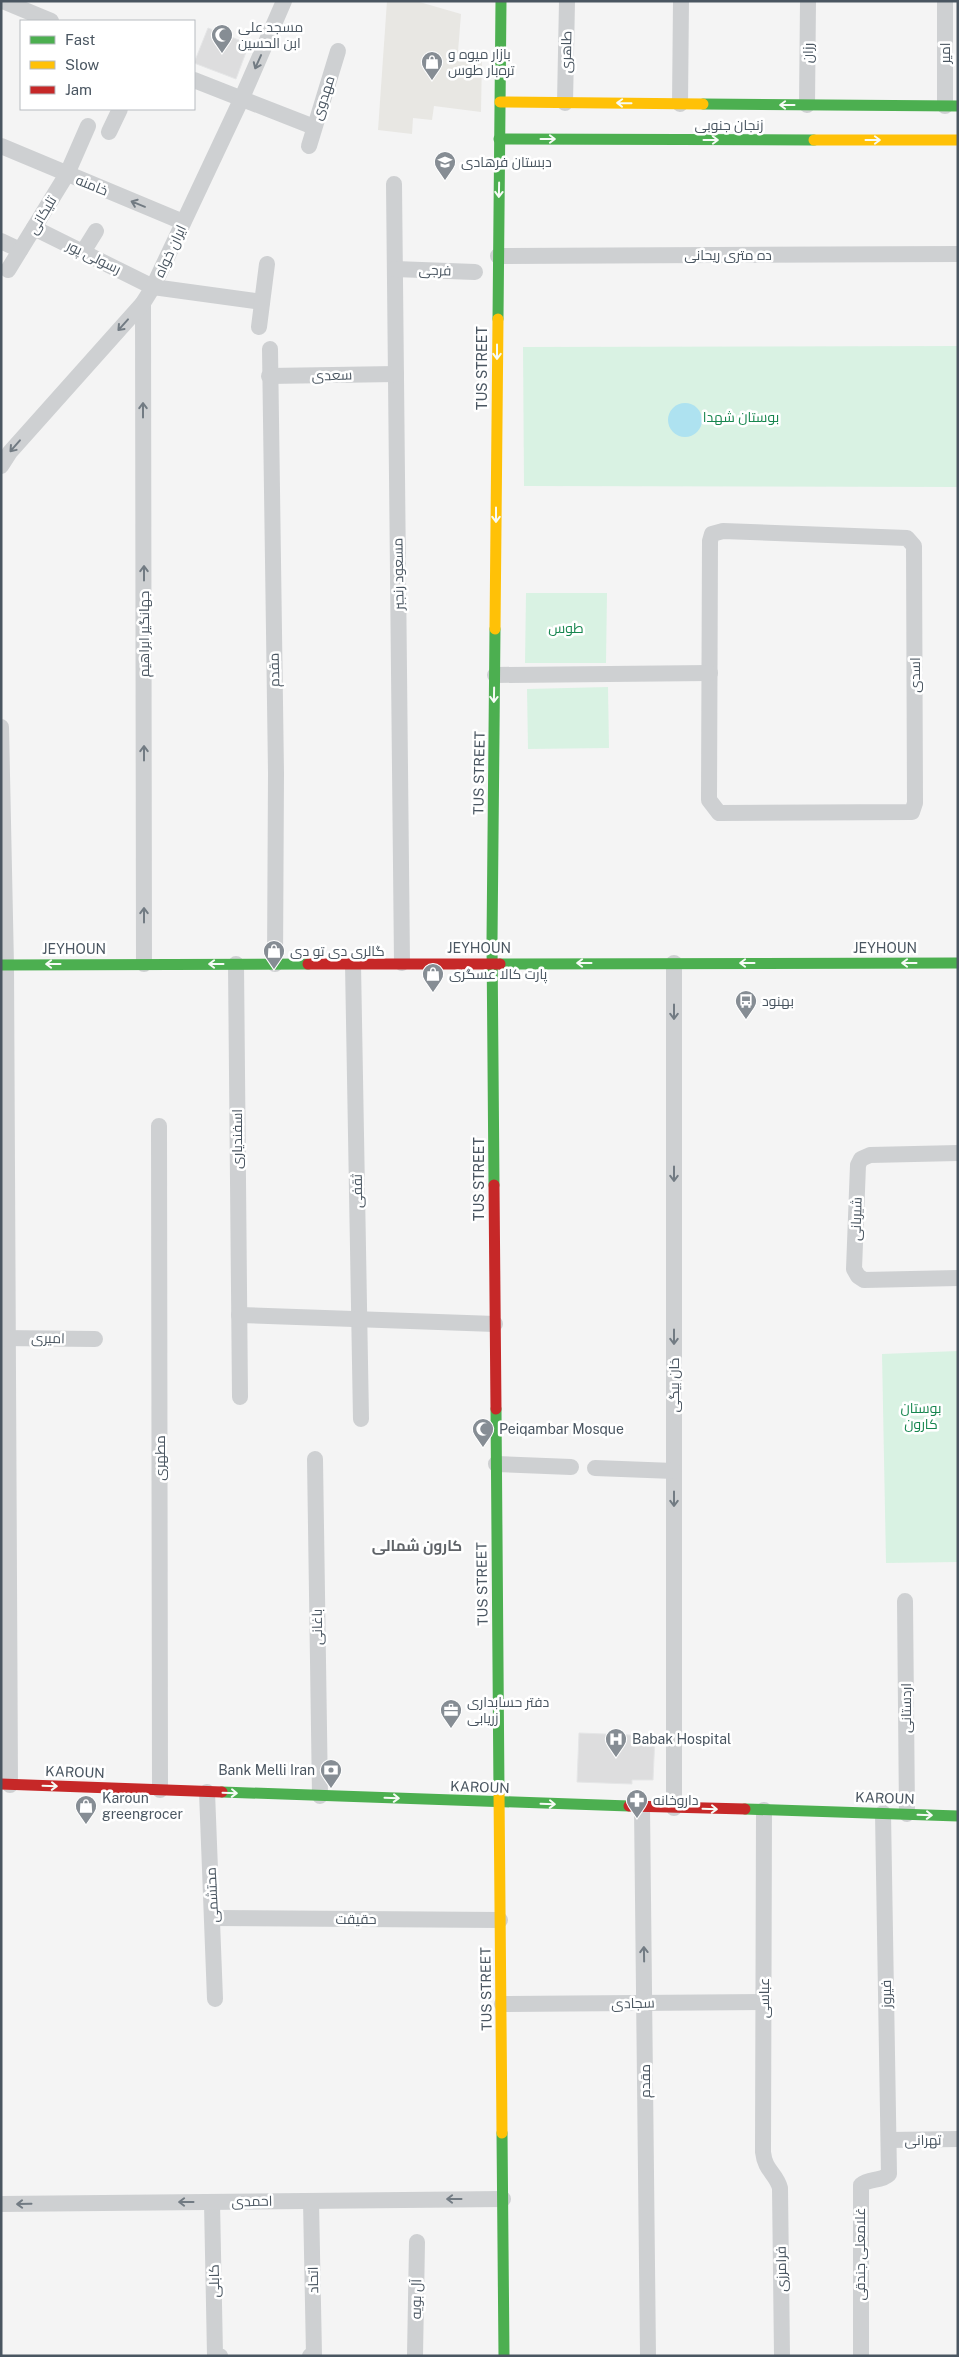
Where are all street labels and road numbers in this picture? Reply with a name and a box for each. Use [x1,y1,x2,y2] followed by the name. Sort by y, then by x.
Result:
[558,31,574,73] street label: طاهری
[937,42,953,65] street label: امیر
[800,43,816,63] street label: رزان
[308,74,338,122] street label: مهدوی
[695,117,763,133] street label: زنجان جنوبی
[74,171,110,199] street label: خامنه
[24,193,60,237] street label: تلیکانی
[151,222,189,280] street label: ایران خواه
[62,237,124,279] street label: رسولی پور
[684,247,772,263] street label: ده متری ریحانی
[418,261,452,279] street label: فرجی
[474,326,490,410] street label: TUS STREET
[312,367,352,383] street label: سعدی
[389,538,407,611] street label: مسعود رنجبر
[136,591,154,677] street label: جهانگیر ابراهیم
[266,653,284,687] street label: مقدم
[907,657,923,693] street label: اسدی
[470,731,488,815] street label: TUS STREET
[447,940,511,956] street label: JEYHOUN
[853,940,917,956] street label: JEYHOUN
[42,941,106,957] street label: JEYHOUN
[229,1109,245,1169] street label: اسفندیاری
[471,1137,487,1221] street label: TUS STREET
[349,1174,365,1208] street label: ثقفی
[847,1197,865,1241] street label: شیربانی
[31,1330,65,1346] street label: امیری
[666,1358,682,1412] street label: خان بیگی
[152,1435,168,1481] street label: مطهری
[473,1542,491,1626] street label: TUS STREET
[309,1609,325,1645] street label: باغانی
[898,1683,914,1733] street label: اردستانی
[45,1763,105,1781] street label: KAROUN
[450,1778,510,1796] street label: KAROUN
[855,1789,915,1807] street label: KAROUN
[203,1867,221,1923] street label: محتشمی
[335,1911,377,1927] street label: حقیقت
[477,1947,495,2031] street label: TUS STREET
[756,1978,772,2018] street label: عباسی
[878,1980,894,2009] street label: فیروز
[611,1995,655,2011] street label: سجادی
[637,2064,655,2098] street label: مقدم
[904,2132,942,2148] street label: تهرانی
[231,2193,273,2209] street label: احمدی
[852,2207,868,2301] street label: غلامعلی جندقی
[773,2246,789,2292] street label: فرامرزی
[206,2264,222,2298] street label: کابلی
[305,2266,321,2294] street label: اتحاد
[408,2279,425,2319] street label: آل بویه

